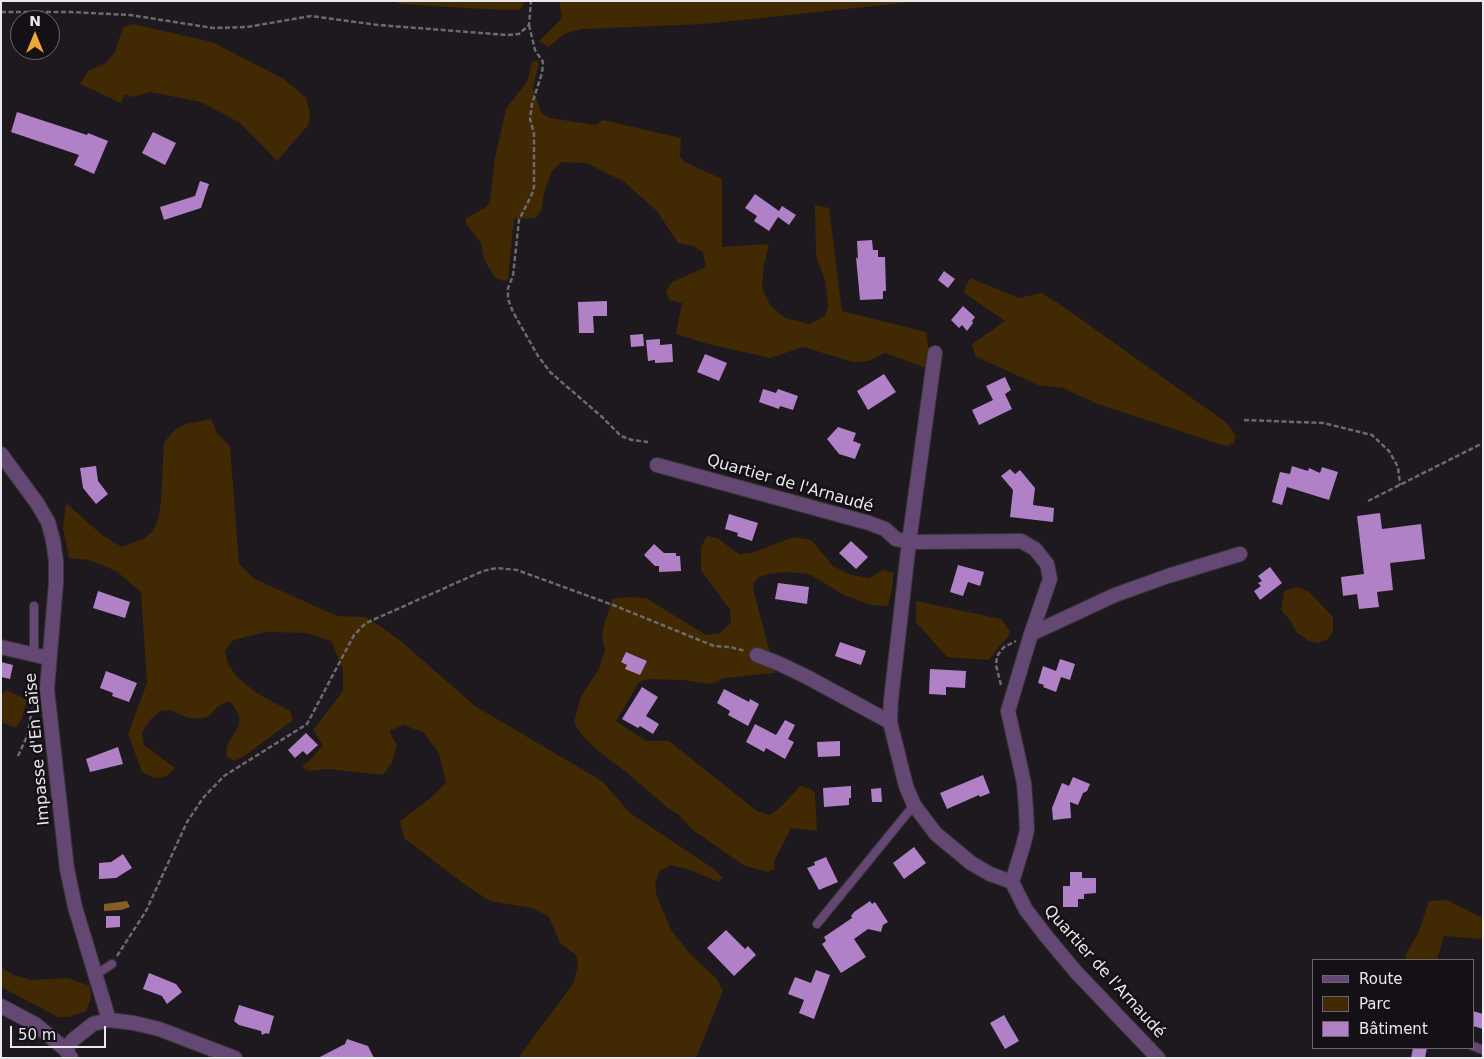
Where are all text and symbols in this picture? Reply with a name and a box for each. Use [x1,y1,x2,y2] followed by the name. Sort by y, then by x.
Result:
[10,10,60,60] north arrow
[29,13,41,29] text: N
[704,451,876,517] street label: Quartier de l'Arnaudé
[22,672,54,826] street label: Impasse d'En Laïse
[1039,901,1169,1043] street label: Quartier de l'Arnaudé
[1312,959,1474,1049] legend
[1359,970,1403,988] text: Route
[1359,995,1391,1013] text: Parc
[12,1016,109,1048] scale bar
[1359,1020,1428,1038] text: Bâtiment
[18,1026,56,1044] text: 50 m

